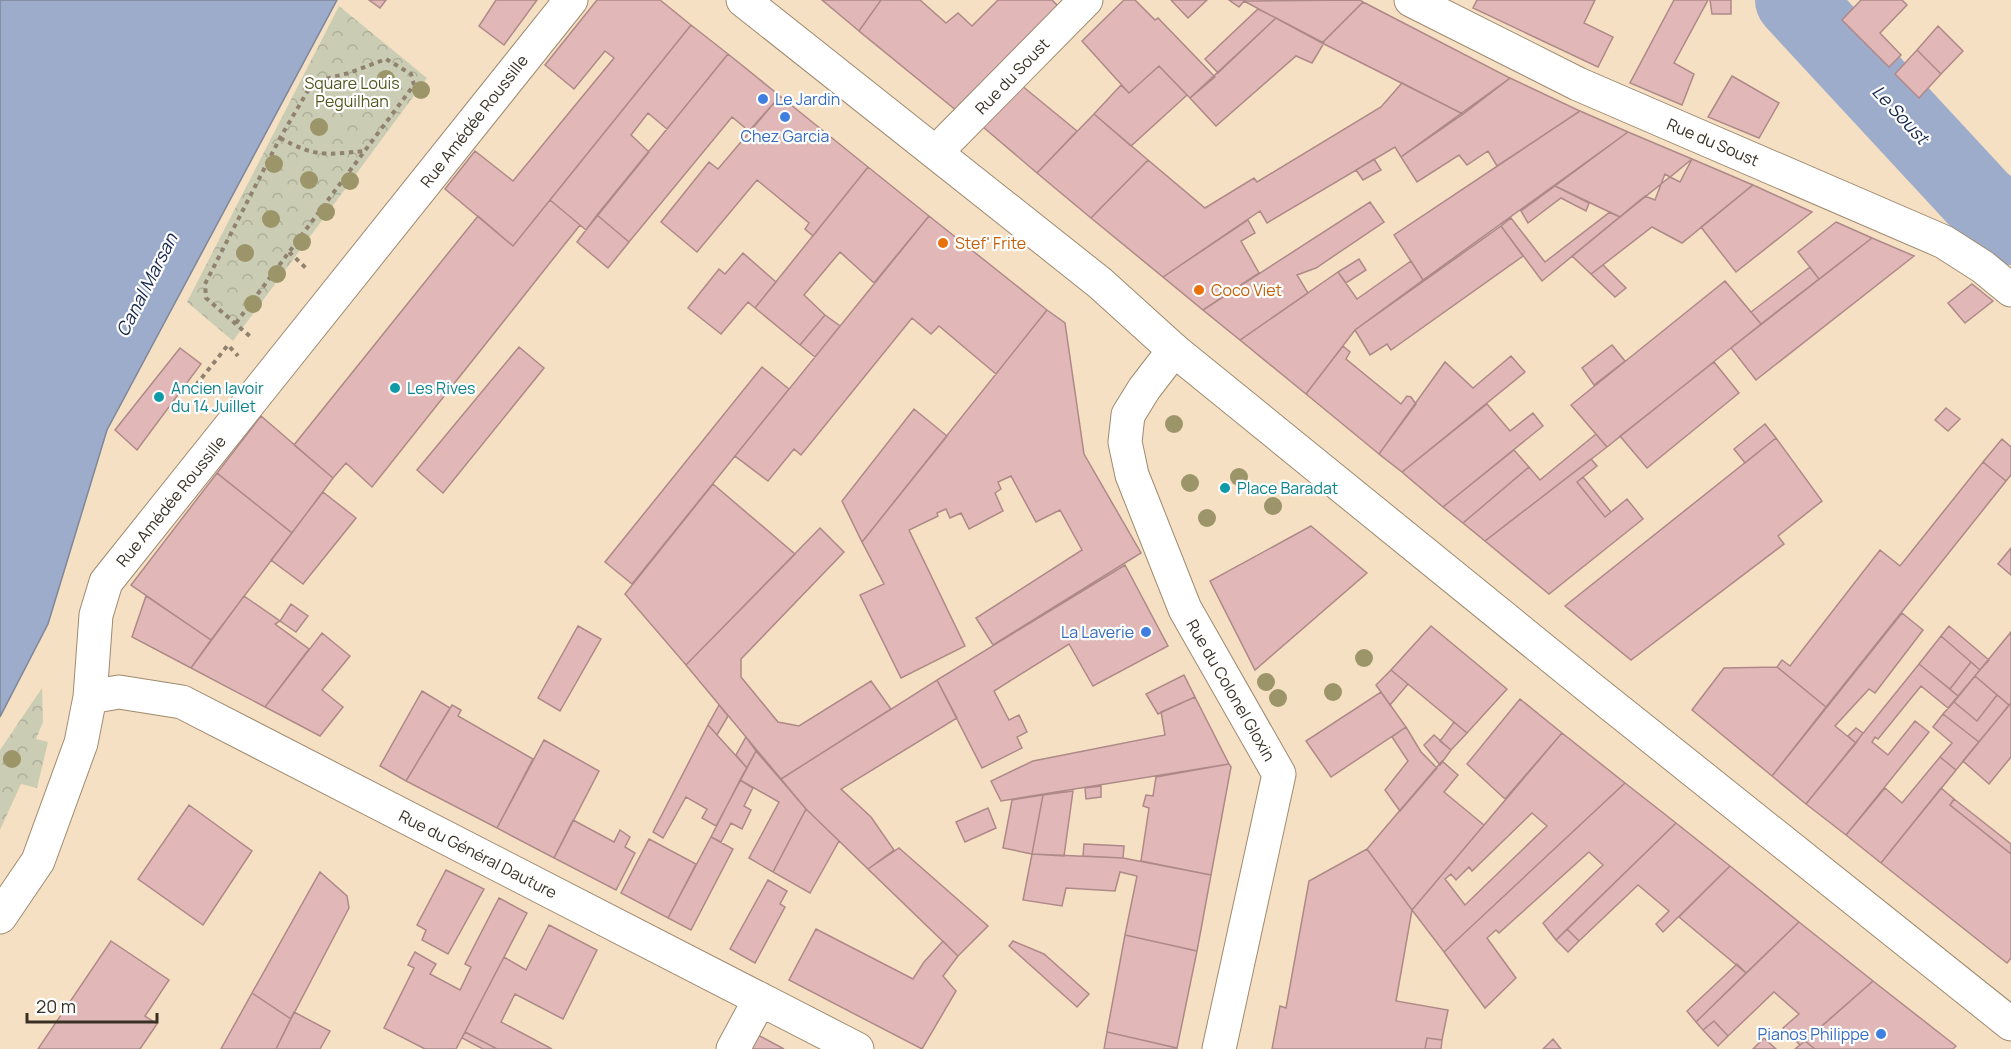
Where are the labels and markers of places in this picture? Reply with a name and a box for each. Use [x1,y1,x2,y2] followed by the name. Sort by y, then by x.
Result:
[775,88,840,110] place label: Le Jardin
[756,92,770,106] marker: Le Jardin
[778,110,792,124] marker: Chez Garcia
[741,125,830,147] place label: Chez Garcia
[955,232,1026,254] place label: Stef' Frite
[936,236,950,250] marker: Stef' Frite
[1211,279,1282,301] place label: Coco Viet
[1192,283,1206,297] marker: Coco Viet
[171,377,264,417] place label: Ancien lavoir du 14 Juillet
[407,377,476,399] place label: Les Rives
[388,381,402,395] marker: Les Rives
[152,390,166,404] marker: Ancien lavoir du 14 Juillet
[1237,477,1338,499] place label: Place Baradat
[1218,481,1232,495] marker: Place Baradat
[1061,621,1134,643] place label: La Laverie
[1139,625,1153,639] marker: La Laverie
[1758,1023,1869,1045] place label: Pianos Philippe
[1874,1027,1888,1041] marker: Pianos Philippe

